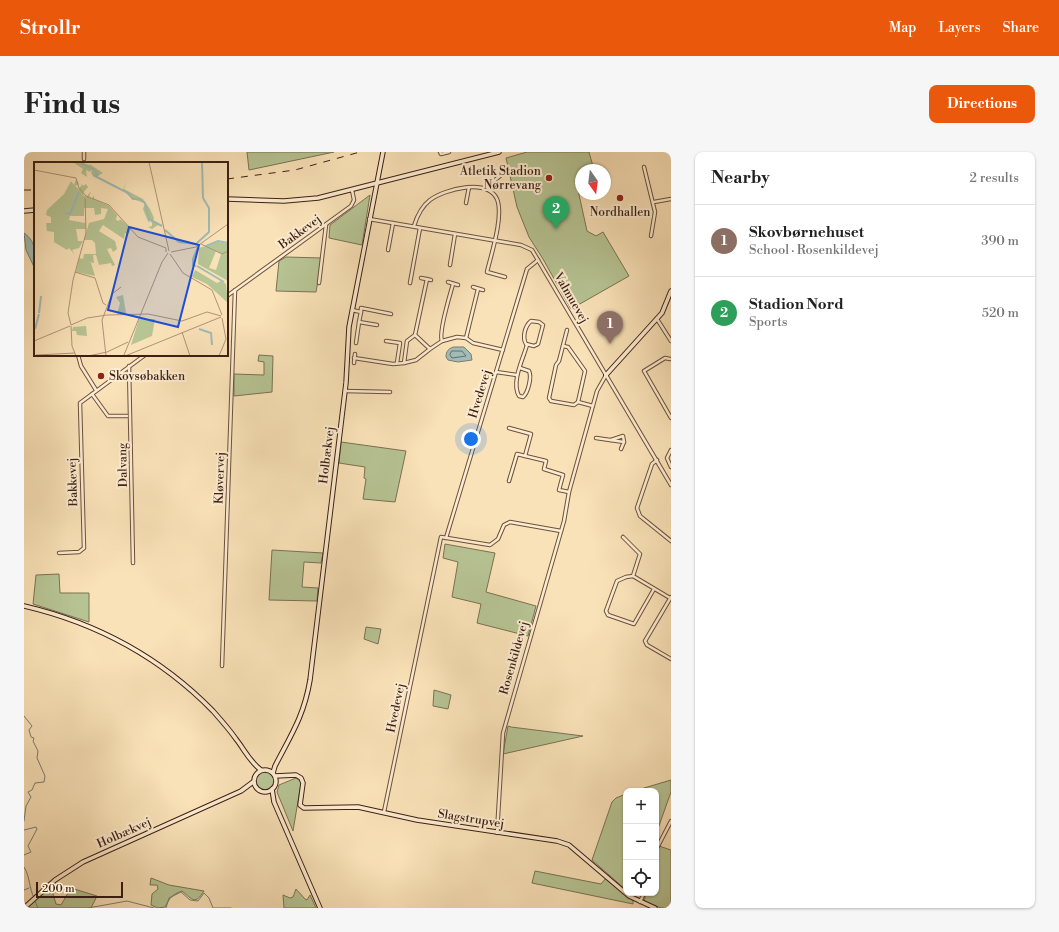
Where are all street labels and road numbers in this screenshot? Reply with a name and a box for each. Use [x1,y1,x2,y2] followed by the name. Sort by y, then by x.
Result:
[275,212,324,253] street label: Bakkevej
[550,269,592,326] street label: Valmuevej
[466,368,494,420] street label: Hvedevej
[316,425,338,485] street label: Holbækvej
[115,442,131,487] street label: Dalvang
[212,452,228,504] street label: Kløvervej
[65,457,81,508] street label: Bakkevej
[496,619,532,697] street label: Rosenkildevej
[383,682,409,734] street label: Hvedevej
[437,806,505,832] street label: Slagstrupvej
[95,814,153,852] street label: Holbækvej

